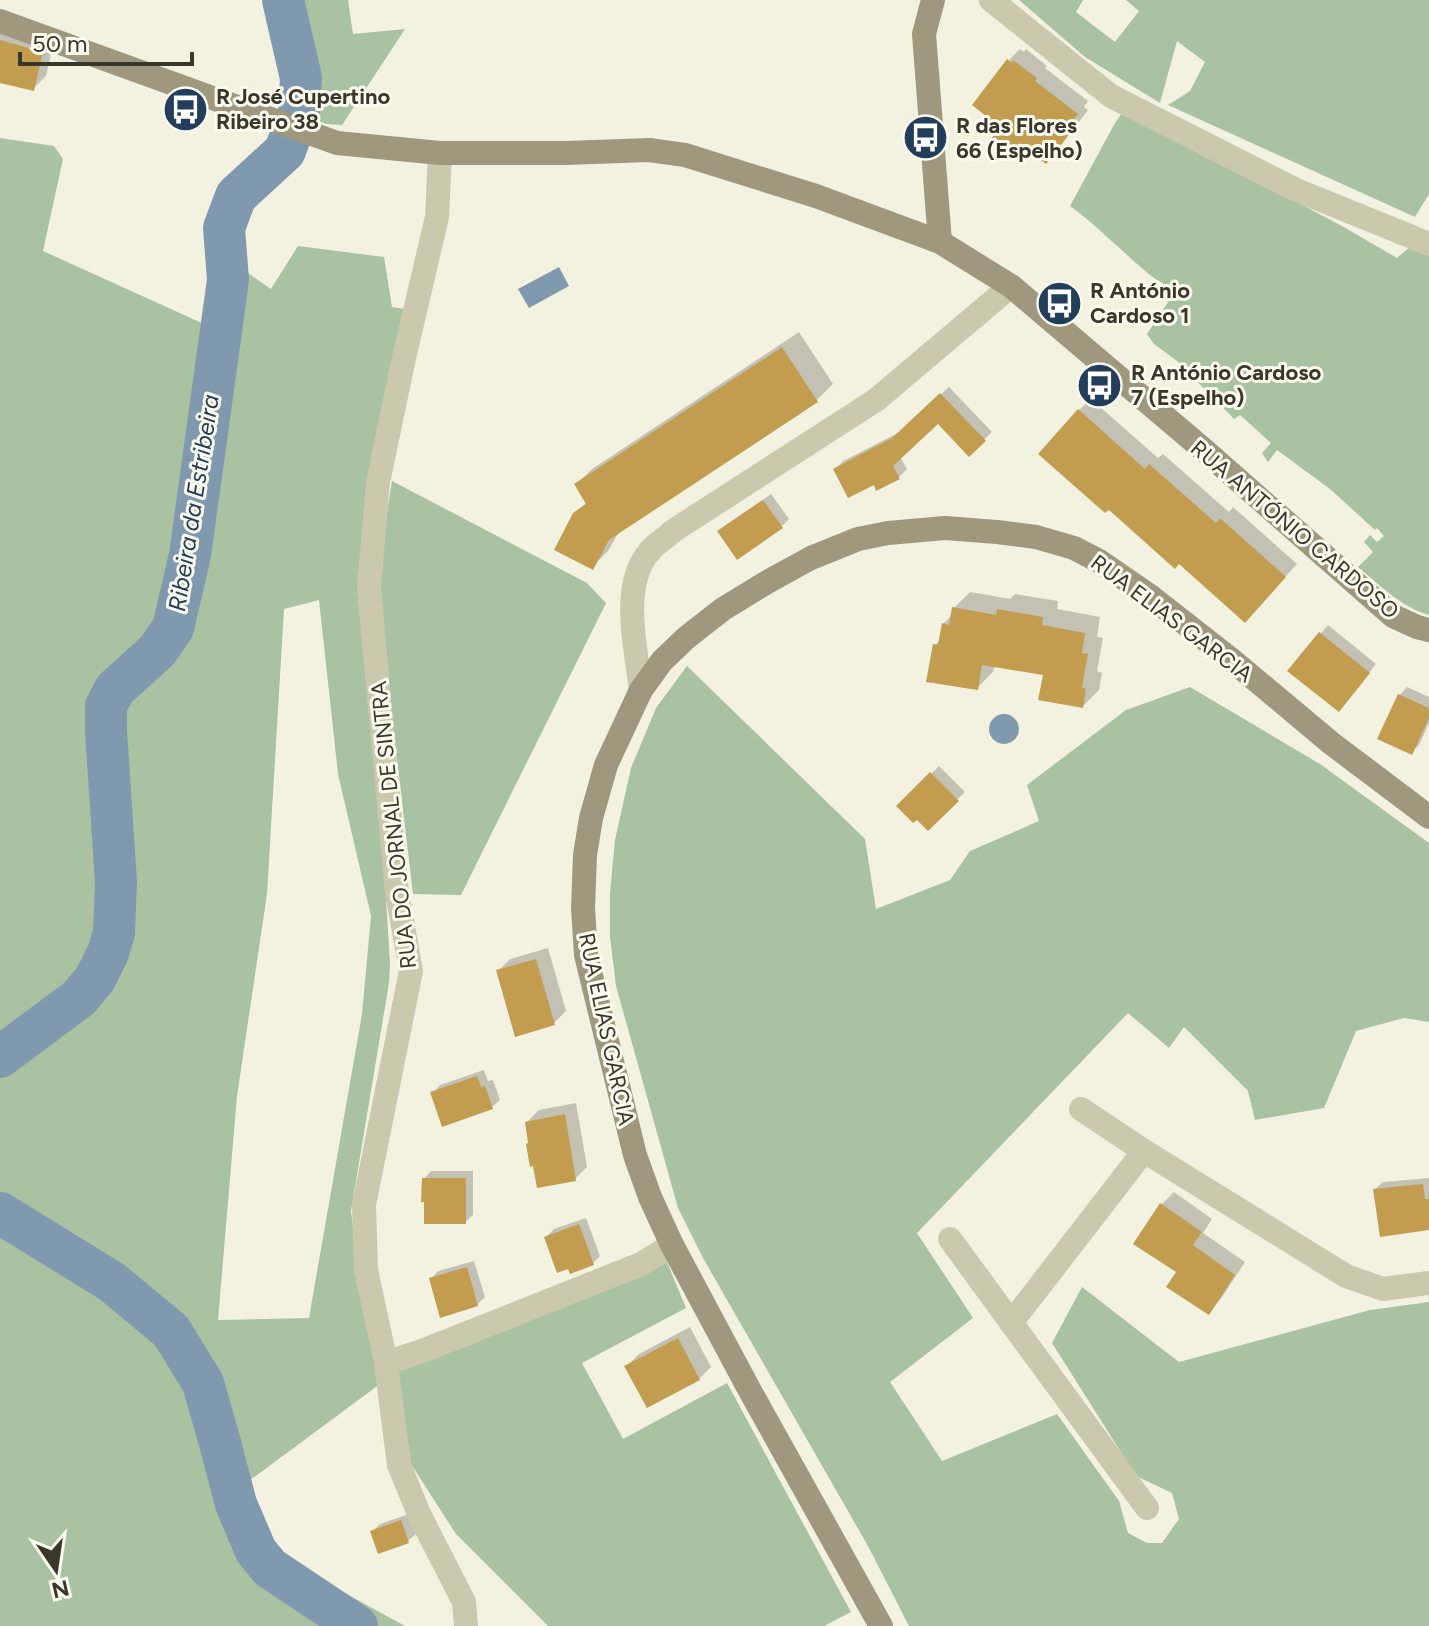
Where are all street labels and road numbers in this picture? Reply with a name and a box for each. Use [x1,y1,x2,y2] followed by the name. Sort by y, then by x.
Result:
[1185,434,1404,624] street label: RUA ANTÓNIO CARDOSO
[1085,549,1258,688] street label: RUA ELIAS GARCIA
[365,680,422,970] street label: RUA DO JORNAL DE SINTRA
[573,930,640,1128] street label: RUA ELIAS GARCIA

